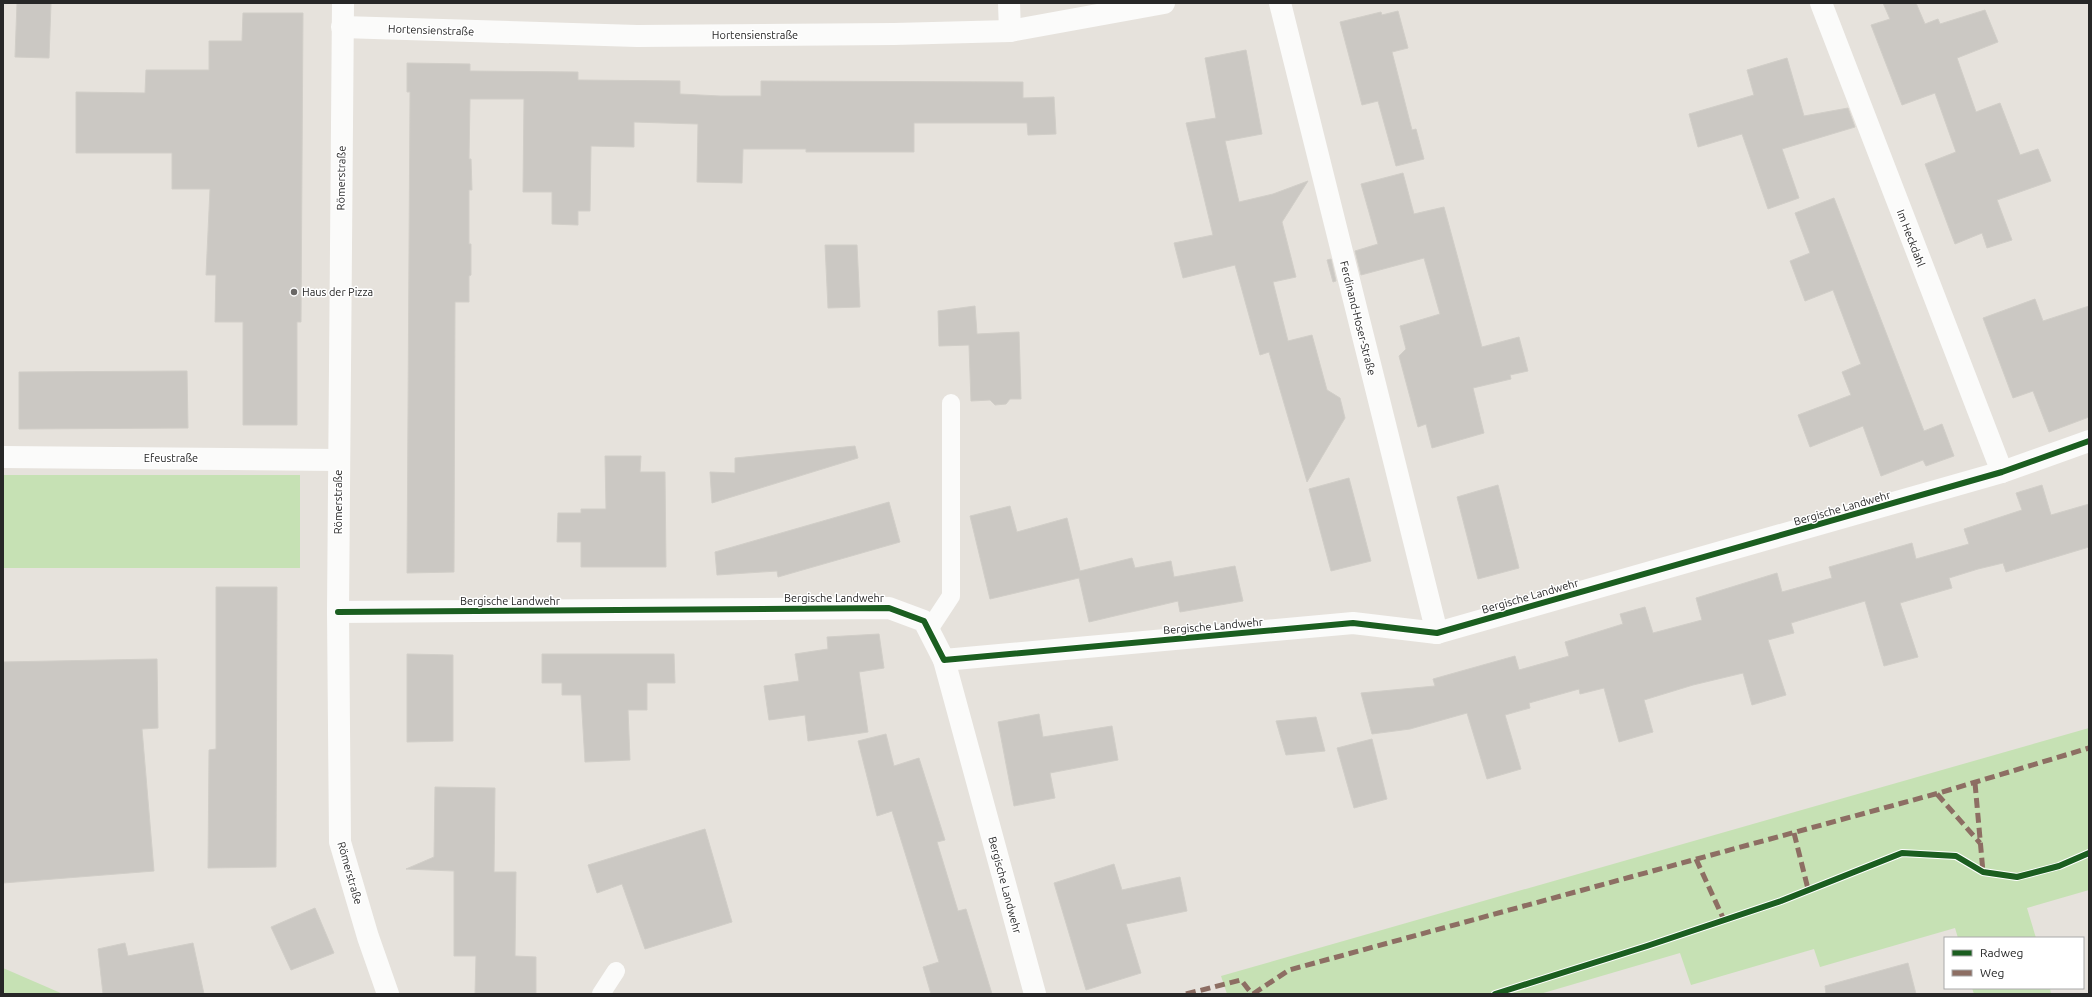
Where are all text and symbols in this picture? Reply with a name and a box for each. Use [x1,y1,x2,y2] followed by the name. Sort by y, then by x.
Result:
[388,22,474,38] street label: Hortensienstraße
[712,29,798,41] street label: Hortensienstraße
[334,146,348,210] street label: Römerstraße
[1895,208,1927,268] street label: Im Heckdahl
[1338,259,1378,377] street label: Ferdinand-Hoser-Straße
[302,286,373,298] place label: Haus der Pizza
[289,287,299,297] marker: Haus der Pizza
[144,452,198,464] street label: Efeustraße
[332,470,344,534] street label: Römerstraße
[1792,488,1893,528] street label: Bergische Landwehr
[1480,576,1581,616] street label: Bergische Landwehr
[784,592,885,604] street label: Bergische Landwehr
[460,595,561,607] street label: Bergische Landwehr
[1163,616,1264,636] street label: Bergische Landwehr
[986,835,1024,936] street label: Bergische Landwehr
[335,840,365,906] street label: Römerstraße
[1944,937,2084,989] legend
[1980,946,2023,959] text: Radweg
[1980,966,2004,979] text: Weg

